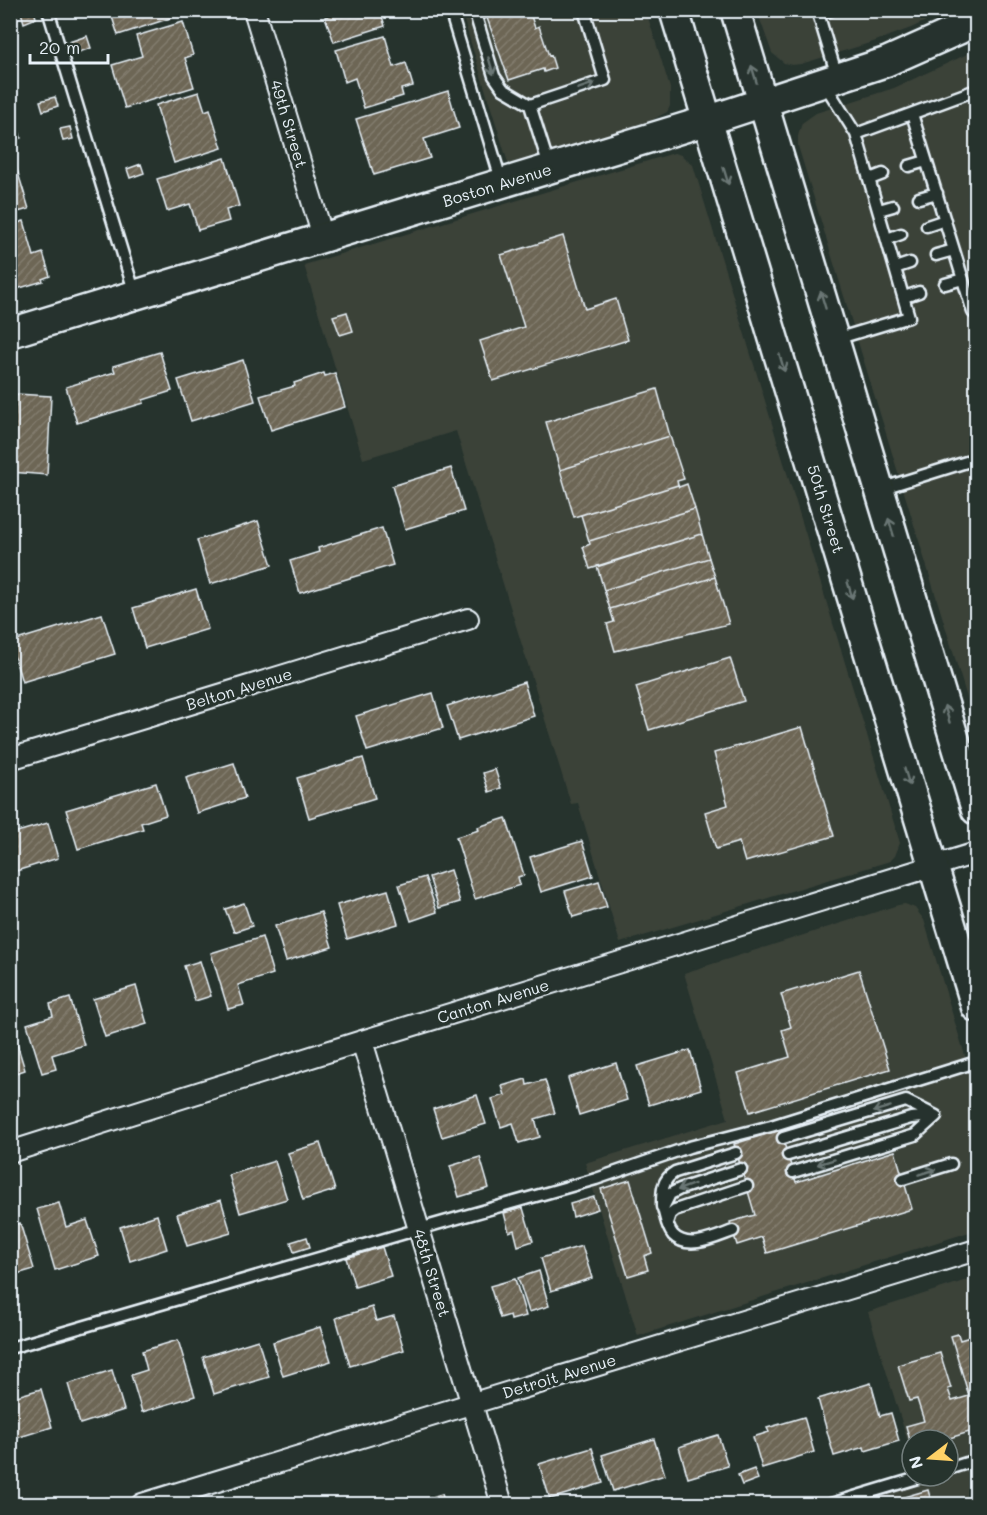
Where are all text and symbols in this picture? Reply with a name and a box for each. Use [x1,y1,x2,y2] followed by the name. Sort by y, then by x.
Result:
[30,27,108,65] scale bar
[39,35,80,59] text: 20 m
[486,56,497,75] one-way arrow
[748,65,759,84] one-way arrow
[266,77,313,170] street label: 49th Street
[576,80,595,91] one-way arrow
[440,158,554,211] street label: Boston Avenue
[721,166,732,185] one-way arrow
[817,291,828,310] one-way arrow
[777,353,788,372] one-way arrow
[803,462,850,556] street label: 50th Street
[885,518,896,537] one-way arrow
[845,580,856,599] one-way arrow
[183,662,294,715] street label: Belton Avenue
[941,705,952,724] one-way arrow
[902,767,913,786] one-way arrow
[434,974,551,1028] street label: Canton Avenue
[873,1104,892,1115] one-way arrow
[817,1157,836,1168] one-way arrow
[917,1166,936,1177] one-way arrow
[677,1183,696,1194] one-way arrow
[409,1226,456,1320] street label: 48th Street
[499,1348,618,1403] street label: Detroit Avenue
[900,1428,960,1488] north arrow
[903,1454,927,1471] text: N

